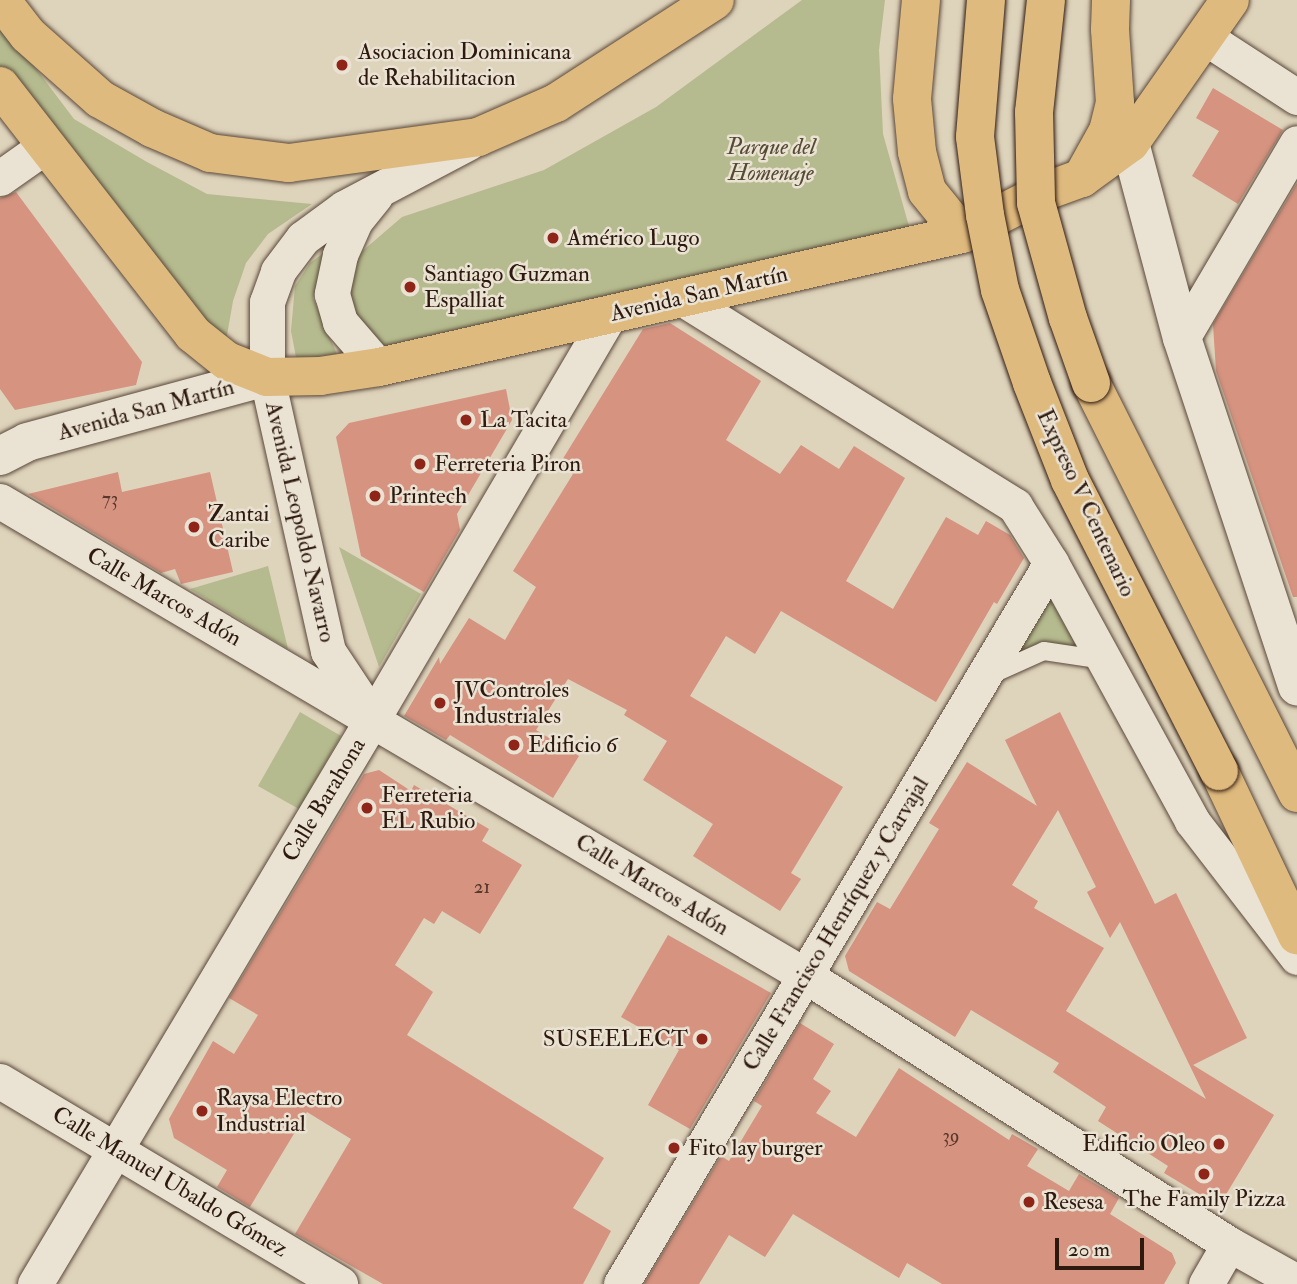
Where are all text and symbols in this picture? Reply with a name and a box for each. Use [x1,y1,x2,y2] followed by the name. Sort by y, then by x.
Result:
[358,38,571,92] place label: Asociacion Dominicana de Rehabilitacion
[332,55,352,75] marker: Asociacion Dominicana de Rehabilitacion
[727,133,815,187] park label: Parque del Homenaje
[567,224,700,252] place label: Américo Lugo
[545,230,561,246] marker: Américo Lugo
[424,260,590,314] place label: Santiago Guzman Espalliat
[608,260,790,328] street label: Avenida San Martín
[402,279,418,295] marker: Santiago Guzman Espalliat
[55,373,237,447] street label: Avenida San Martín
[259,399,341,645] street label: Avenida Leopoldo Navarro
[1030,405,1142,601] street label: Expreso V Centenario
[480,406,567,434] place label: La Tacita
[458,412,474,428] marker: La Tacita
[434,450,581,478] place label: Ferreteria Piron
[412,456,428,472] marker: Ferreteria Piron
[389,482,467,510] place label: Printech
[367,488,383,504] marker: Printech
[102,489,118,511] house number: 73
[208,500,270,554] place label: Zantai Caribe
[186,519,202,535] marker: Zantai Caribe
[82,541,246,653] street label: Calle Marcos Adón
[454,676,569,730] place label: JVControles Industriales
[432,695,448,711] marker: JVControles Industriales
[528,731,617,759] place label: Edificio 6
[276,733,372,867] street label: Calle Barahona
[506,737,522,753] marker: Edificio 6
[737,772,935,1076] street label: Calle Francisco Henríquez y Carvajal
[381,781,475,835] place label: Ferreteria EL Rubio
[359,800,375,816] marker: Ferreteria EL Rubio
[570,828,734,942] street label: Calle Marcos Adón
[474,877,490,899] house number: 21
[543,1025,688,1053] place label: SUSEELECT
[694,1031,710,1047] marker: SUSEELECT
[216,1084,342,1138] place label: Raysa Electro Industrial
[47,1101,293,1263] street label: Calle Manuel Ubaldo Gómez
[194,1103,210,1119] marker: Raysa Electro Industrial
[942,1126,960,1148] house number: 39
[1082,1130,1205,1158] place label: Edificio Oleo
[688,1134,823,1162] place label: Fito lay burger
[1211,1136,1227,1152] marker: Edificio Oleo
[666,1140,682,1156] marker: Fito lay burger
[1196,1166,1212,1182] marker: The Family Pizza
[1123,1185,1285,1213] place label: The Family Pizza
[1043,1188,1104,1216] place label: Resesa
[1021,1194,1037,1210] marker: Resesa
[1059,1224,1148,1268] scale bar
[1068,1236,1110,1263] text: 20 m

